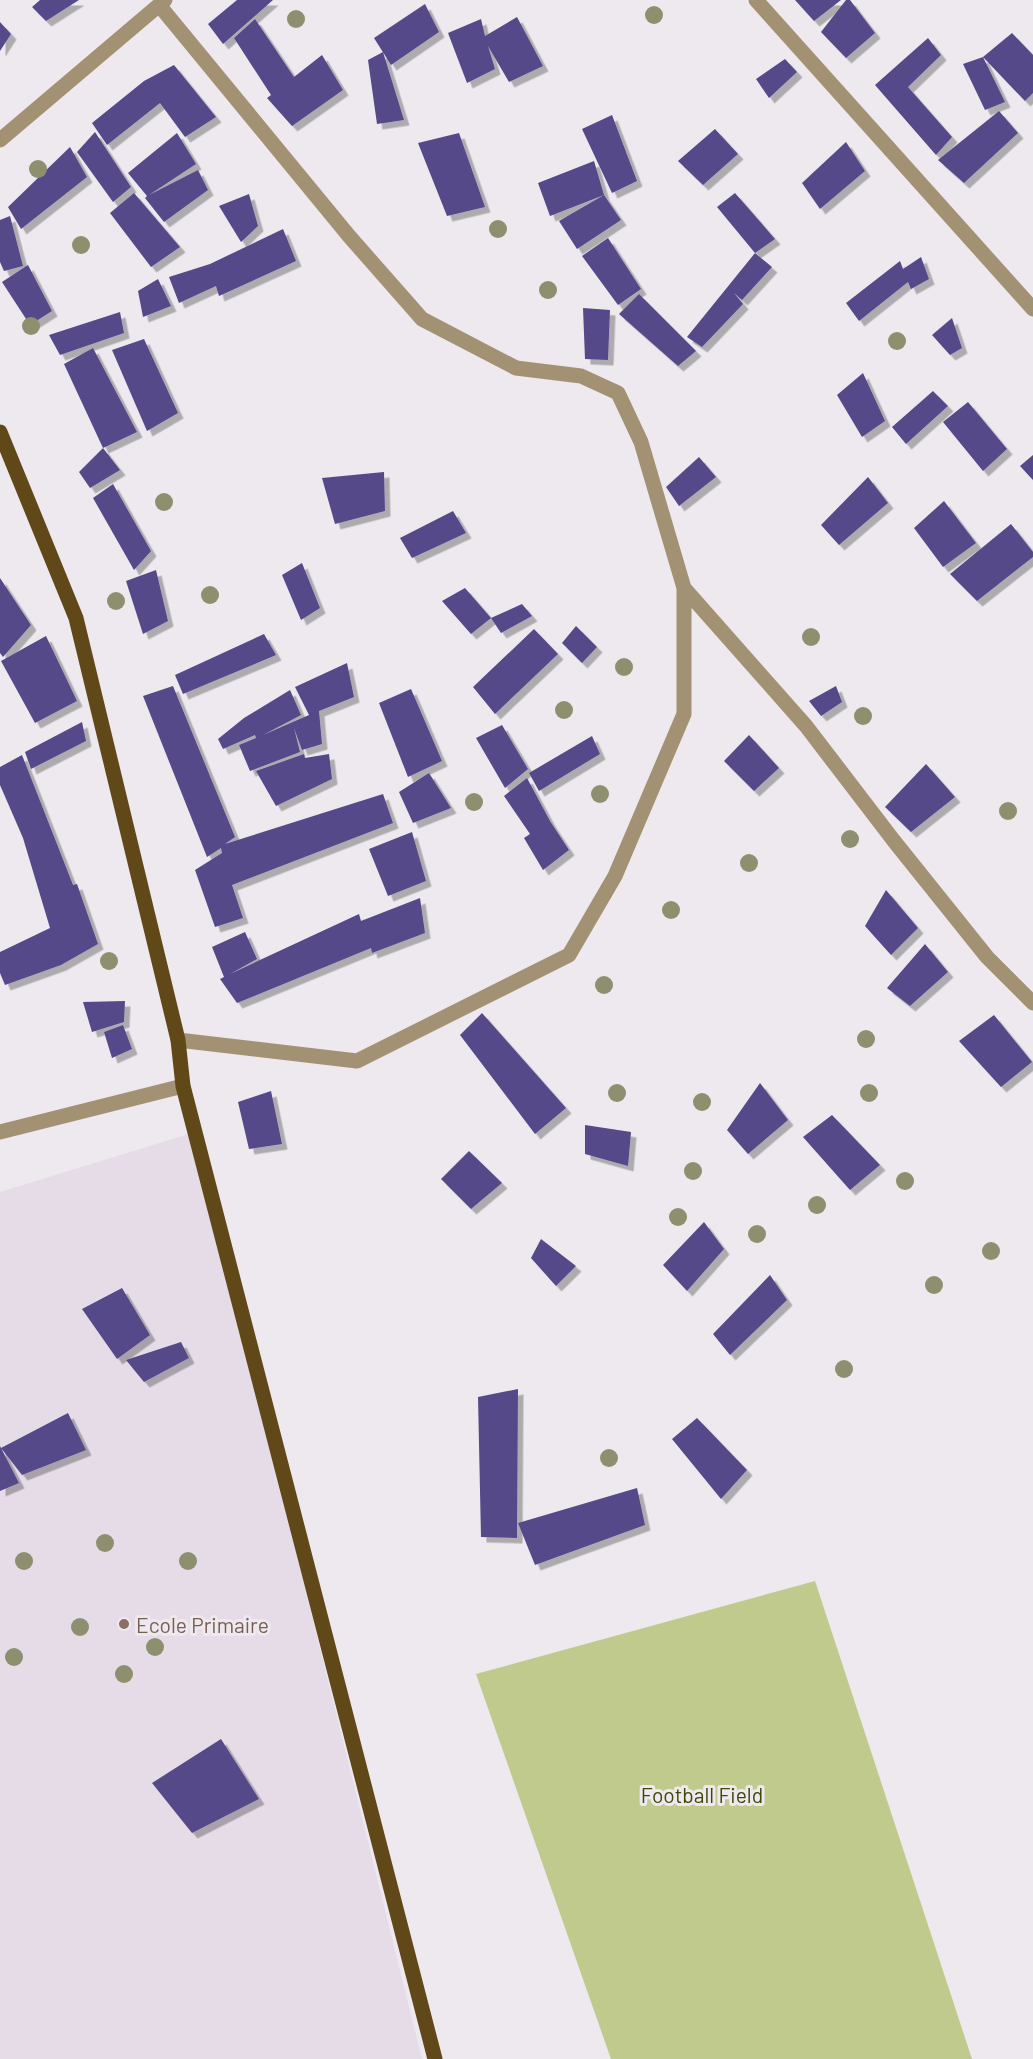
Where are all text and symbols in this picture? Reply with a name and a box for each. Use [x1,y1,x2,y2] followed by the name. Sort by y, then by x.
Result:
[136,1612,269,1637] place label: Ecole Primaire
[117,1617,131,1631] marker: Ecole Primaire
[641,1782,763,1807] park label: Football Field

